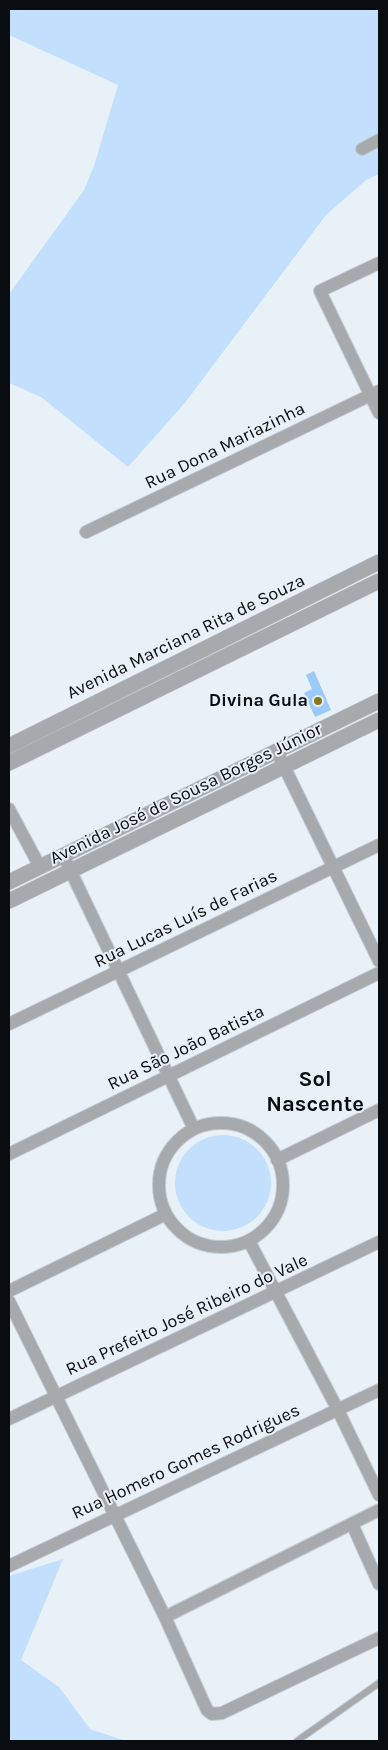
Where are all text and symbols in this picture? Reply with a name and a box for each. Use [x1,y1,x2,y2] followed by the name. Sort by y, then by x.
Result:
[141,398,309,494] street label: Rua Dona Mariazinha
[63,570,309,704] street label: Avenida Marciana Rita de Souza
[209,690,308,712] place label: Divina Gula
[312,695,324,707] marker: Divina Gula
[46,719,326,869] street label: Avenida José de Sousa Borges Júnior
[91,865,281,973] street label: Rua Lucas Luís de Farias
[104,1001,268,1095] street label: Rua São João Batista
[266,1067,364,1118] district label: Sol Nascente
[63,1249,311,1381] street label: Rua Prefeito José Ribeiro do Vale
[69,1400,303,1524] street label: Rua Homero Gomes Rodrigues

